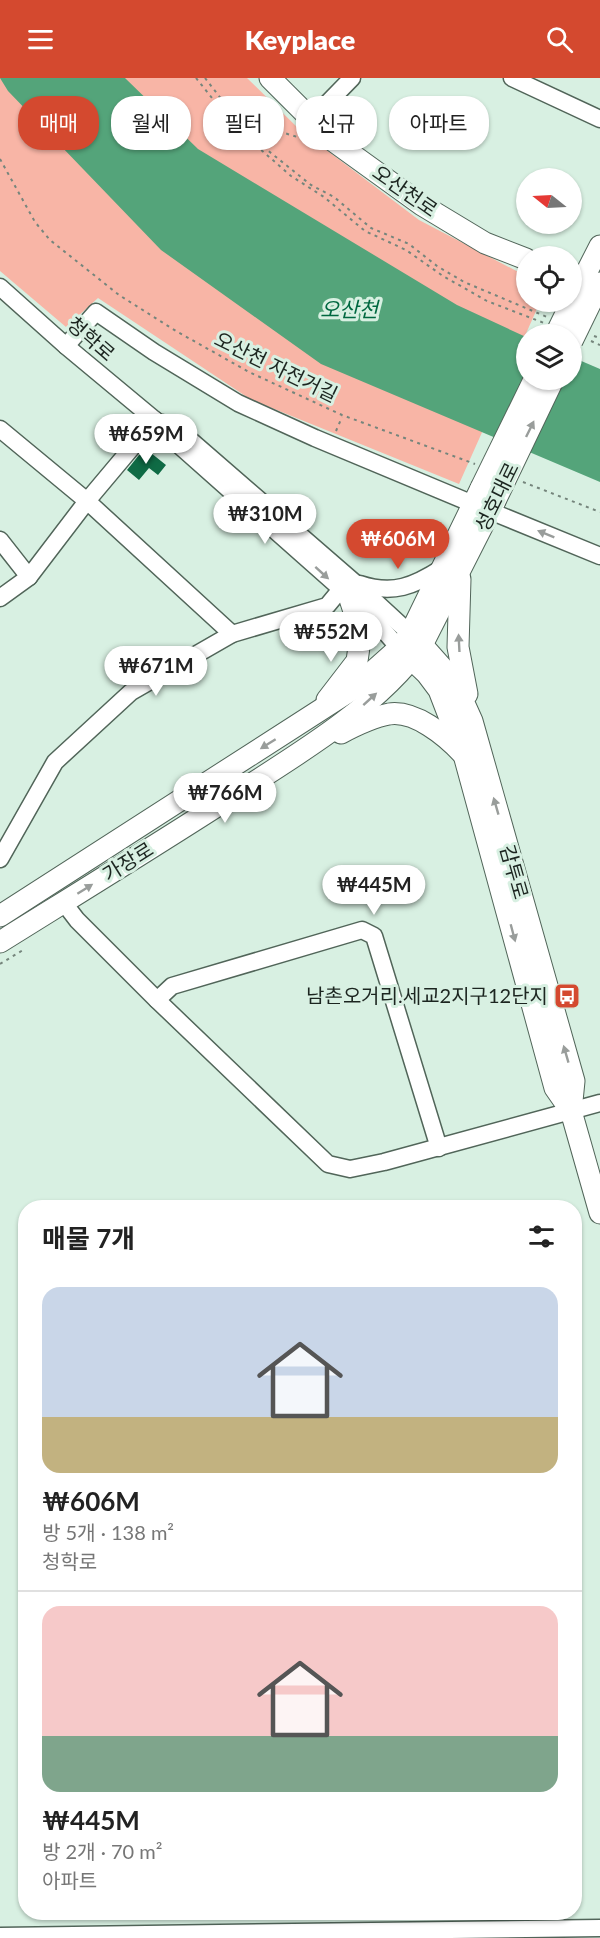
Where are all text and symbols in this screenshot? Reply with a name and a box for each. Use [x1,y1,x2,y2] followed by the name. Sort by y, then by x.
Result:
[24,23,57,56] icon: menu
[245,23,355,56] text: Keyplace
[543,23,576,56] icon: search
[18,96,99,150] chip: 매매
[111,96,191,150] chip: 월세
[203,96,284,150] chip: 필터
[296,96,377,150] chip: 신규
[389,96,489,150] chip: 아파트
[369,159,443,221] street label: 오산천로
[516,168,582,234] north arrow
[516,168,582,390] map controls
[516,246,582,312] button: locate
[320,296,381,321] water label: 오산천
[63,311,120,365] street label: 청학로
[516,324,582,390] button: layers
[211,326,342,406] street label: 오산천 자전거길
[104,414,188,465] pin: ₩659M
[525,420,534,437] one-way arrow
[108,421,184,445] text: ₩659M
[469,458,523,535] street label: 성호대로
[223,494,307,545] pin: ₩310M
[227,501,303,525] text: ₩310M
[356,519,440,570] pin: ₩606M
[360,526,436,550] text: ₩606M
[537,529,555,538] one-way arrow
[315,566,330,580] one-way arrow
[289,612,373,663] pin: ₩552M
[293,619,369,643] text: ₩552M
[454,634,463,653] one-way arrow
[114,646,198,697] pin: ₩671M
[118,653,194,677] text: ₩671M
[362,692,377,706] one-way arrow
[260,738,276,749] one-way arrow
[183,773,267,824] pin: ₩766M
[187,780,263,804] text: ₩766M
[491,797,500,815] one-way arrow
[98,836,157,886] street label: 가장로
[496,842,534,902] street label: 감투로
[332,865,416,916] pin: ₩445M
[336,872,412,896] text: ₩445M
[77,884,93,895] one-way arrow
[509,924,518,942] one-way arrow
[552,981,582,1011] bus stop icon: 남촌오거리.세교2지구12단지
[306,983,548,1007] place label: 남촌오거리.세교2지구12단지
[561,1045,571,1063] one-way arrow
[525,1220,558,1253] icon: filters
[42,1222,135,1254] text: 매물 7개
[246,1326,354,1434] icon: home
[42,1485,140,1517] text: ₩606M
[42,1520,174,1544] text: 방 5개 · 138 m²
[42,1549,97,1573] text: 청학로
[246,1645,354,1753] icon: home
[42,1804,140,1836] text: ₩445M
[42,1839,162,1863] text: 방 2개 · 70 m²
[42,1868,97,1892] text: 아파트

